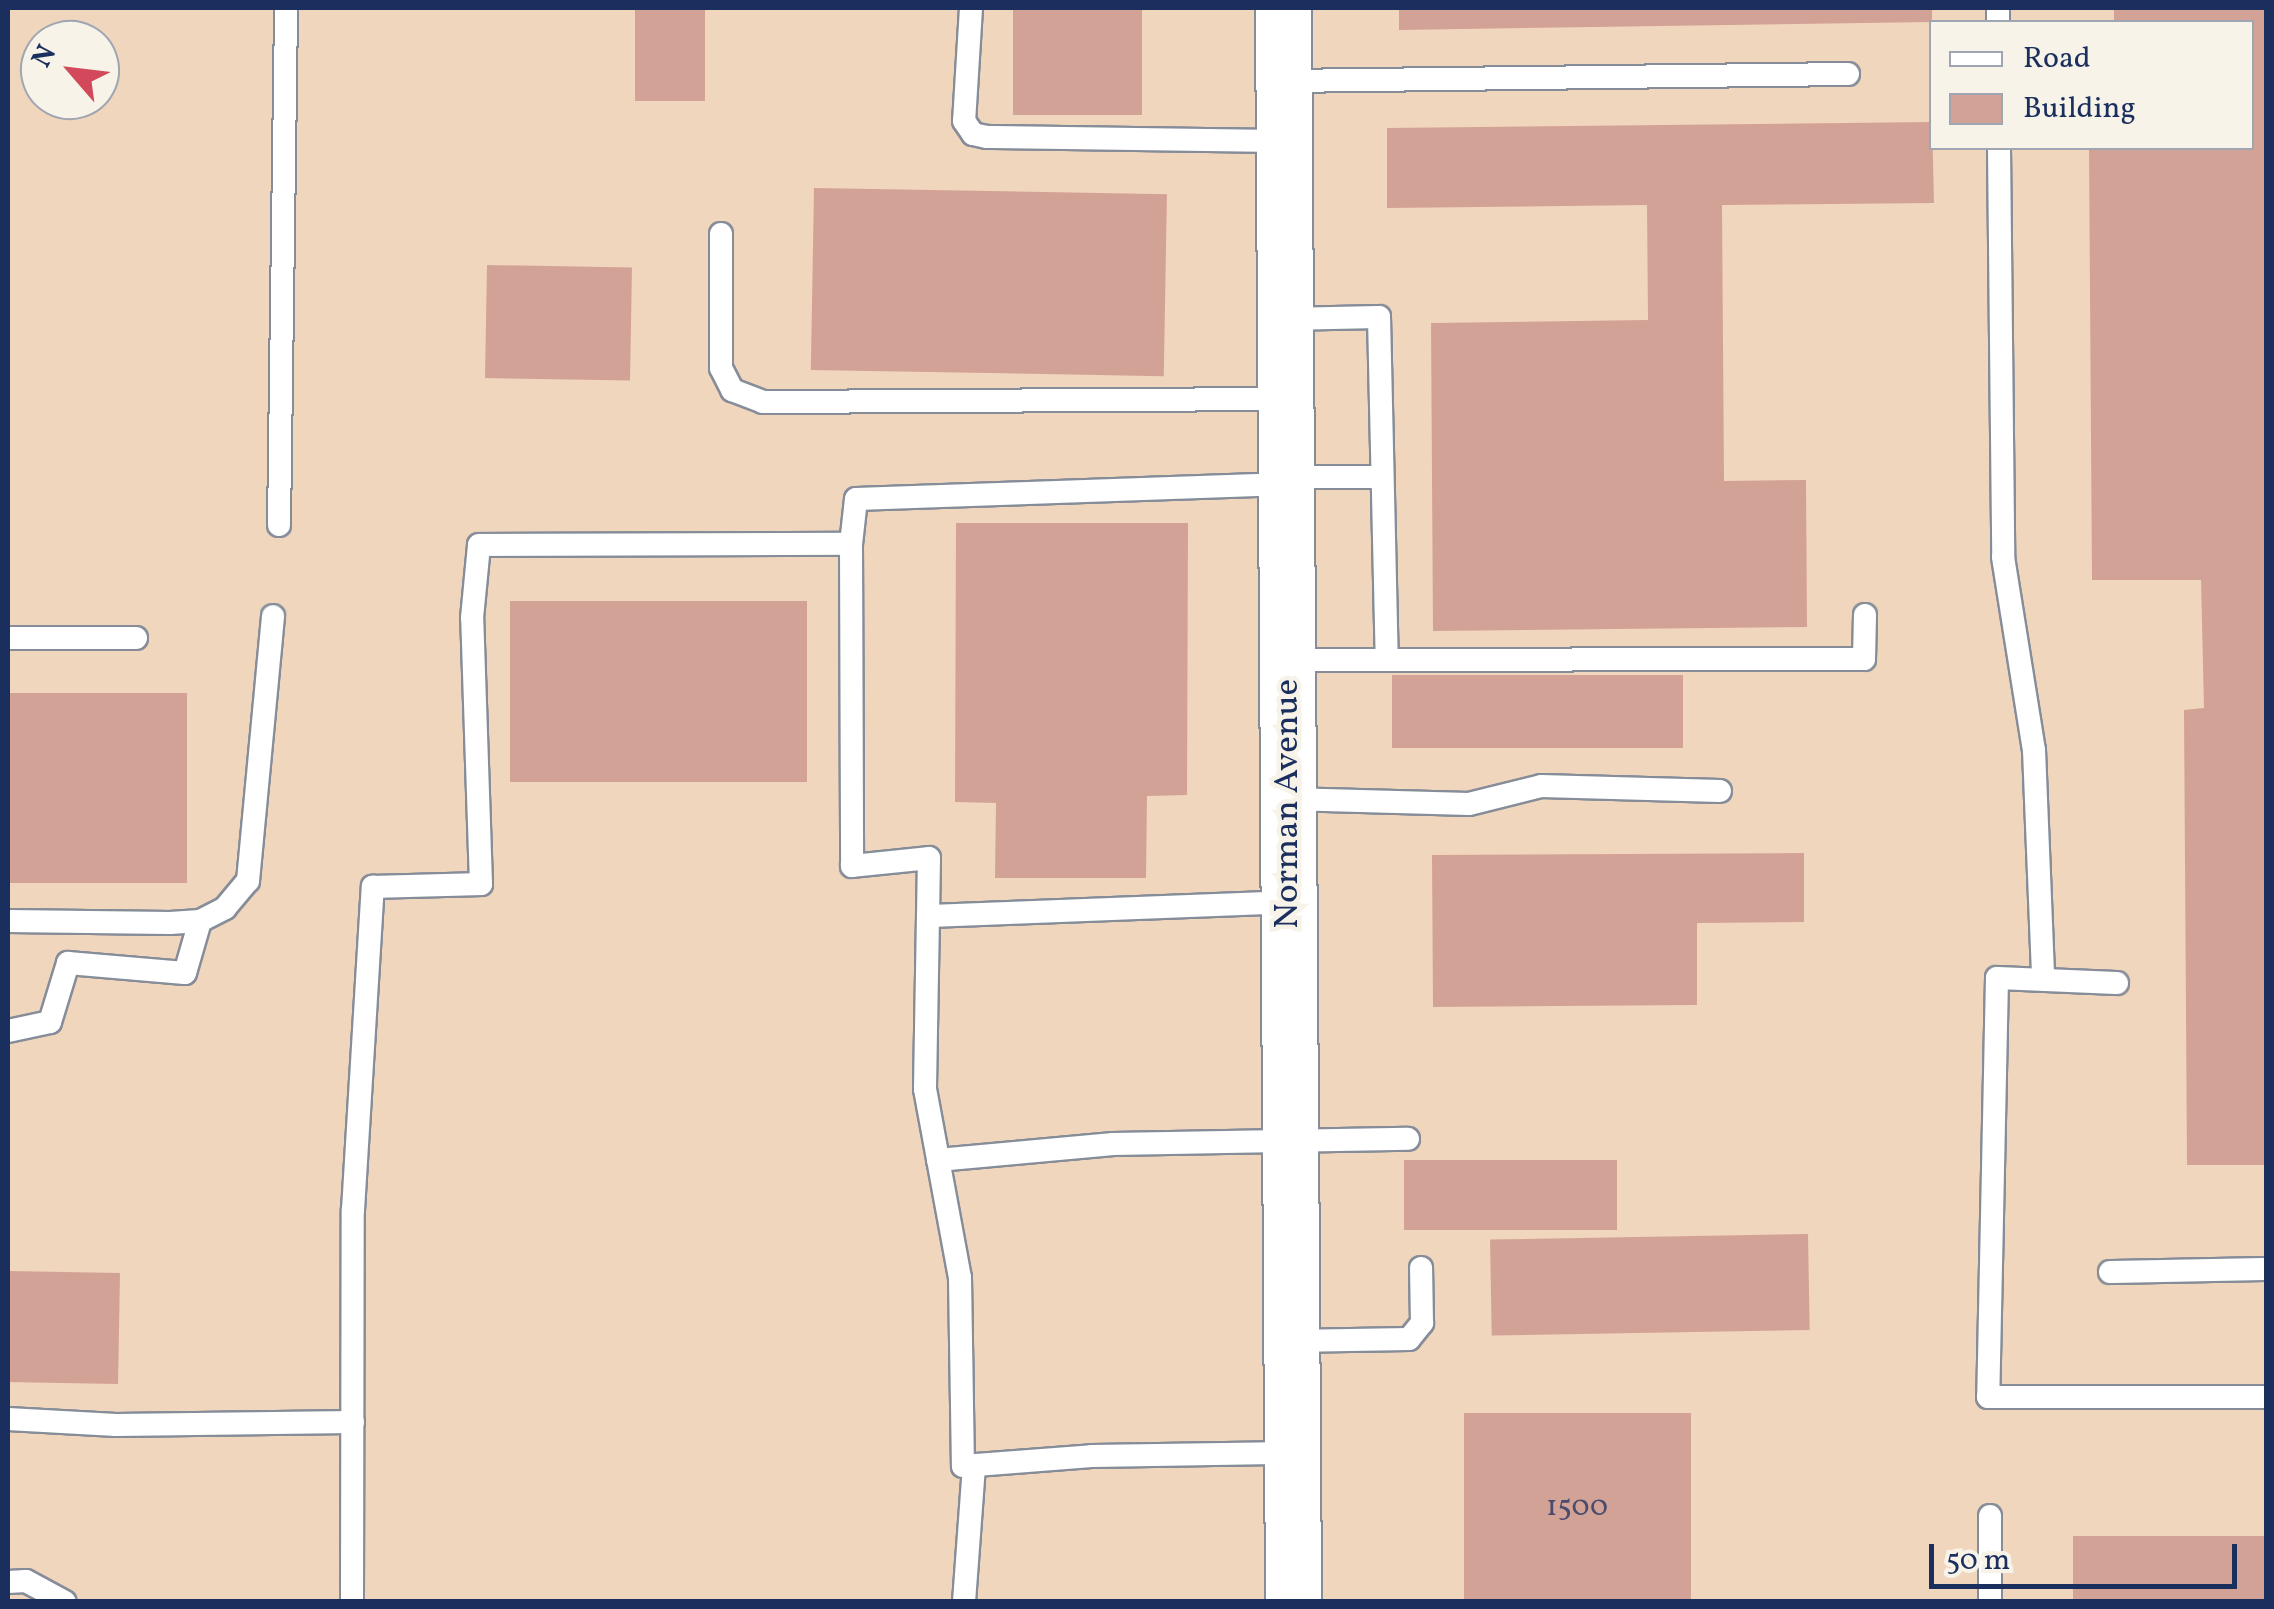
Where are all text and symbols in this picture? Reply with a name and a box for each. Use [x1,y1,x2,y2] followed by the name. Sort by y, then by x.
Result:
[20,20,120,120] north arrow
[1929,20,2254,150] legend
[23,38,67,75] text: N
[2023,38,2091,80] text: Road
[2023,88,2136,130] text: Building
[1267,679,1309,929] street label: Norman Avenue
[1546,1489,1608,1525] house number: 1500
[1934,1524,2242,1586] scale bar
[1946,1540,2010,1582] text: 50 m

